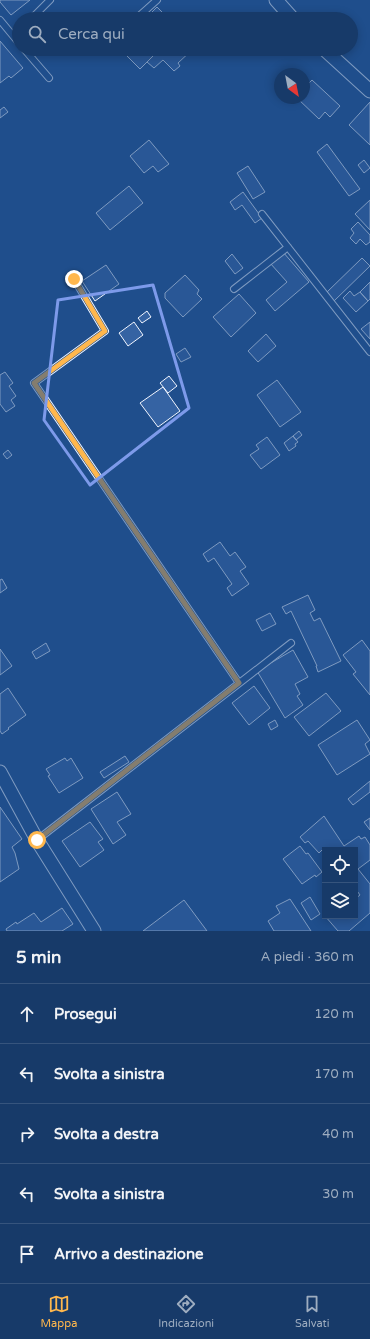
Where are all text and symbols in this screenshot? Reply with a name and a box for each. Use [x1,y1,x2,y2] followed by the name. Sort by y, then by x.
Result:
[12,12,358,56] search box
[26,23,48,45] icon: search
[58,25,125,43] text: Cerca qui
[274,68,310,104] north arrow
[65,270,83,288] route end
[28,831,46,849] route start
[322,847,358,919] map controls
[322,847,358,883] button: locate
[322,883,358,919] button: layers
[16,947,61,968] text: 5 min
[261,949,354,965] text: A piedi · 360 m
[16,1003,38,1025] icon: ahead
[54,1005,117,1023] text: Prosegui
[314,1006,354,1022] text: 120 m
[16,1063,38,1085] icon: left
[54,1065,165,1083] text: Svolta a sinistra
[314,1066,354,1082] text: 170 m
[16,1123,38,1145] icon: right
[54,1125,159,1143] text: Svolta a destra
[322,1126,354,1142] text: 40 m
[16,1183,38,1205] icon: left
[54,1185,165,1203] text: Svolta a sinistra
[322,1186,354,1202] text: 30 m
[16,1243,38,1265] icon: arrive
[54,1245,204,1263] text: Arrivo a destinazione
[40,1293,77,1330] tab: Mappa
[158,1293,214,1330] tab: Indicazioni
[295,1293,330,1330] tab: Salvati

